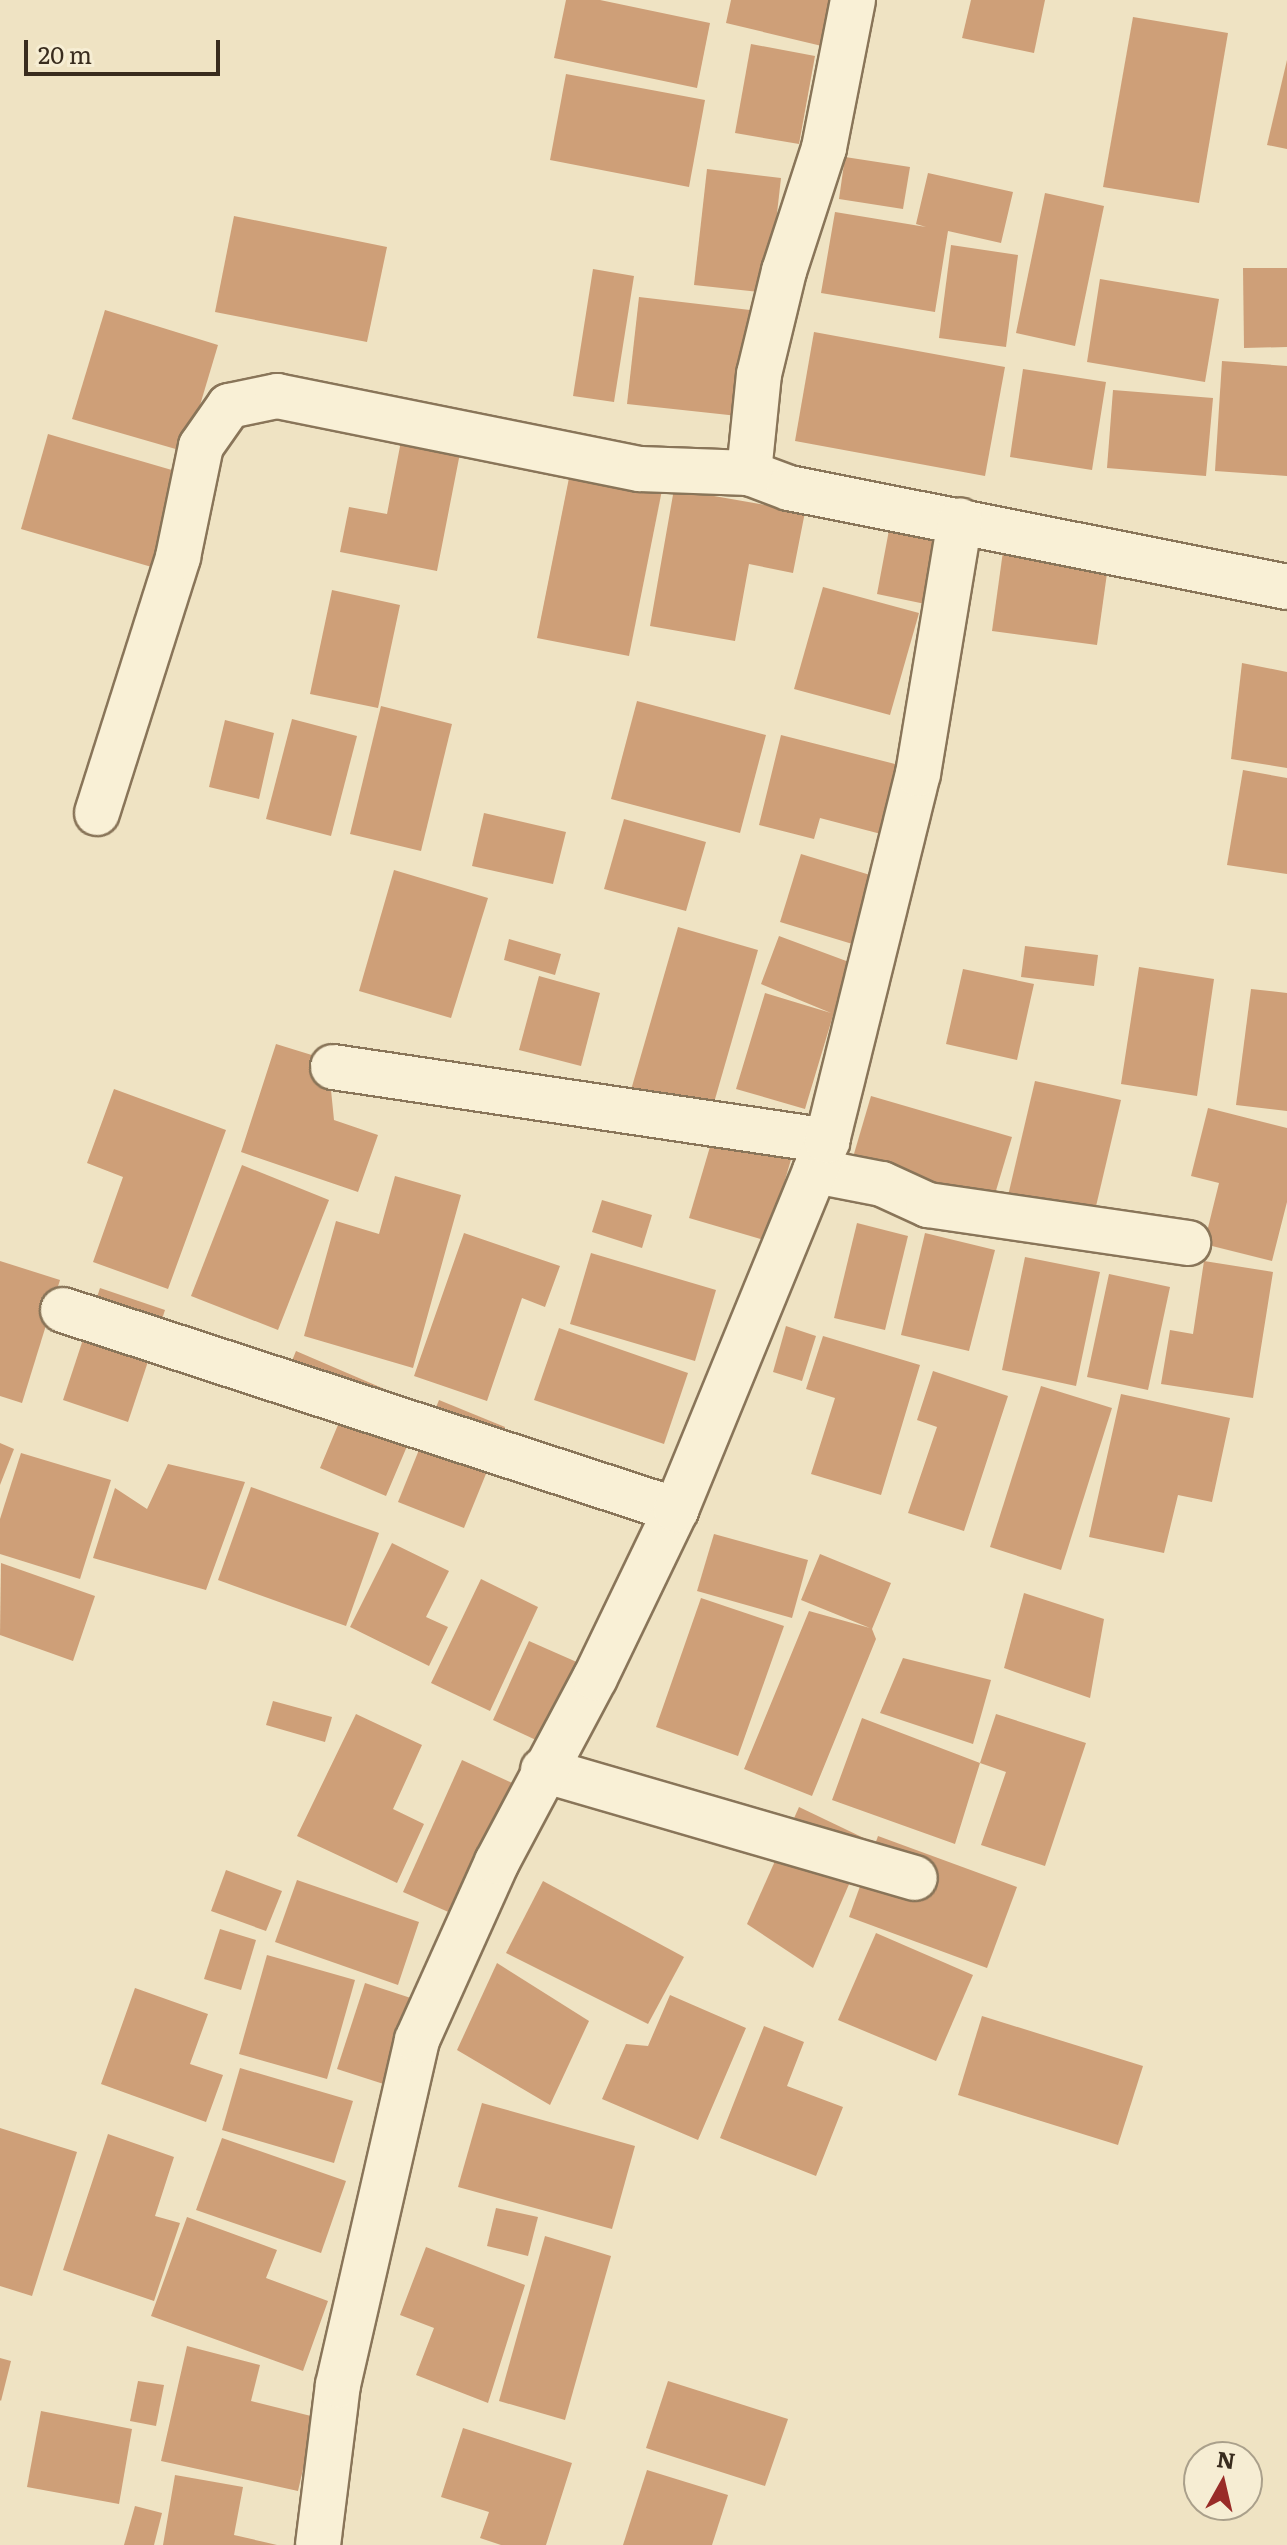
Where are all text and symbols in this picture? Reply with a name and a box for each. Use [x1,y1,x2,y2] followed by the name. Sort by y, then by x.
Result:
[28,24,224,74] scale bar
[38,36,92,71] text: 20 m
[1183,2441,1263,2521] north arrow
[1215,2441,1238,2476] text: N

